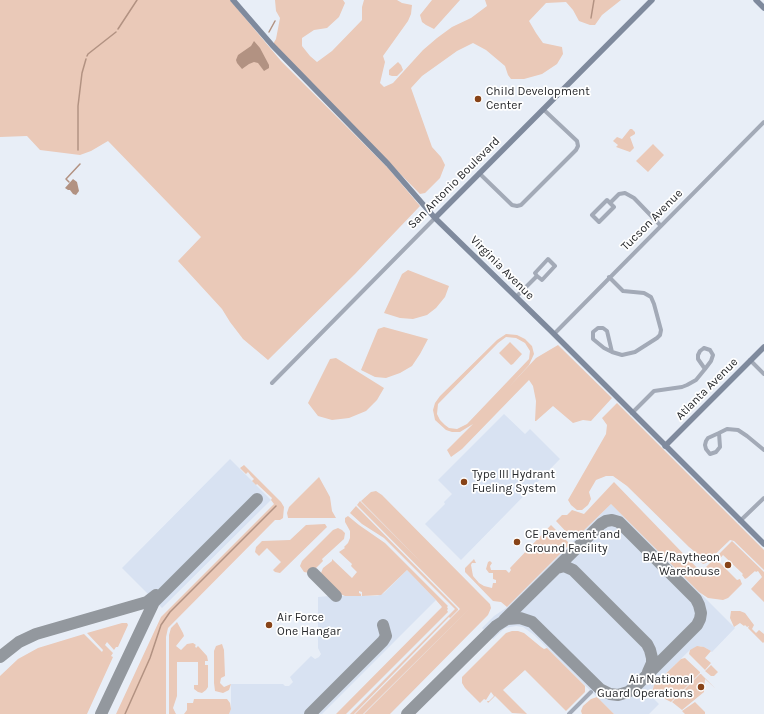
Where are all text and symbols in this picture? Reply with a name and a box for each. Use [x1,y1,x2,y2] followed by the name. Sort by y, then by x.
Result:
[486,85,590,113] place label: Child Development Center
[473,94,483,104] marker: Child Development Center
[405,134,503,232] street label: San Antonio Boulevard
[618,186,686,254] street label: Tucson Avenue
[467,233,537,303] street label: Virginia Avenue
[673,355,741,423] street label: Atlanta Avenue
[472,468,556,496] place label: Type III Hydrant Fueling System
[459,477,469,487] marker: Type III Hydrant Fueling System
[525,528,620,556] place label: CE Pavement and Ground Facility
[512,537,522,547] marker: CE Pavement and Ground Facility
[642,551,720,579] place label: BAE/Raytheon Warehouse
[723,560,733,570] marker: BAE/Raytheon Warehouse
[277,611,341,639] place label: Air Force One Hangar
[264,620,274,630] marker: Air Force One Hangar
[597,673,693,701] place label: Air National Guard Operations
[696,682,706,692] marker: Air National Guard Operations

